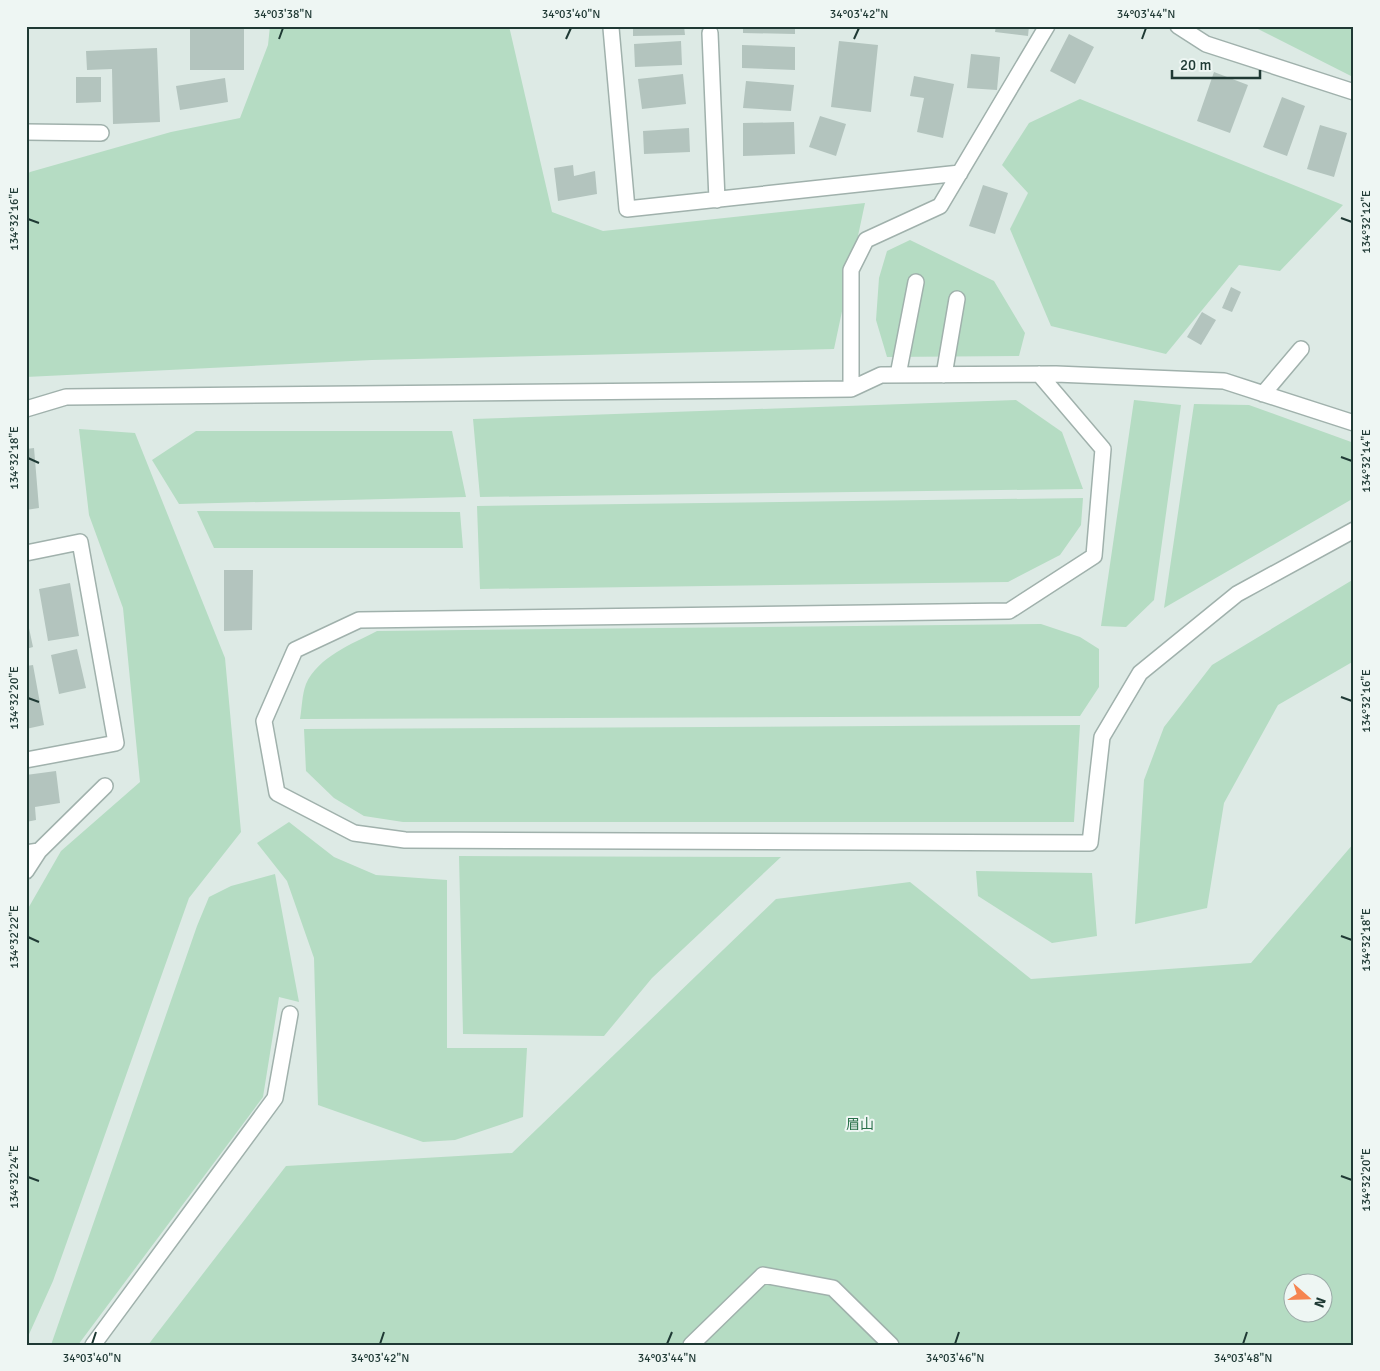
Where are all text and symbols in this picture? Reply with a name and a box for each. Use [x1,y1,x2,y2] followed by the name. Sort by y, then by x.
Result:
[254,7,312,22] text: 34°03'38"N
[542,7,600,22] text: 34°03'40"N
[830,7,888,22] text: 34°03'42"N
[1117,7,1175,22] text: 34°03'44"N
[1172,48,1260,80] scale bar
[1180,56,1211,74] text: 20 m
[7,187,22,251] text: 134°32'16"E
[1359,190,1374,254] text: 134°32'12"E
[7,426,22,490] text: 134°32'18"E
[1359,429,1374,493] text: 134°32'14"E
[7,666,22,730] text: 134°32'20"E
[1359,669,1374,733] text: 134°32'16"E
[7,905,22,969] text: 134°32'22"E
[1359,908,1374,972] text: 134°32'18"E
[846,1116,874,1133] park label: 眉山
[7,1145,22,1209] text: 134°32'24"E
[1359,1148,1374,1212] text: 134°32'20"E
[1282,1274,1332,1324] north arrow
[1310,1295,1329,1310] text: N
[63,1351,121,1366] text: 34°03'40"N
[351,1351,409,1366] text: 34°03'42"N
[638,1351,696,1366] text: 34°03'44"N
[926,1351,984,1366] text: 34°03'46"N
[1214,1351,1272,1366] text: 34°03'48"N

